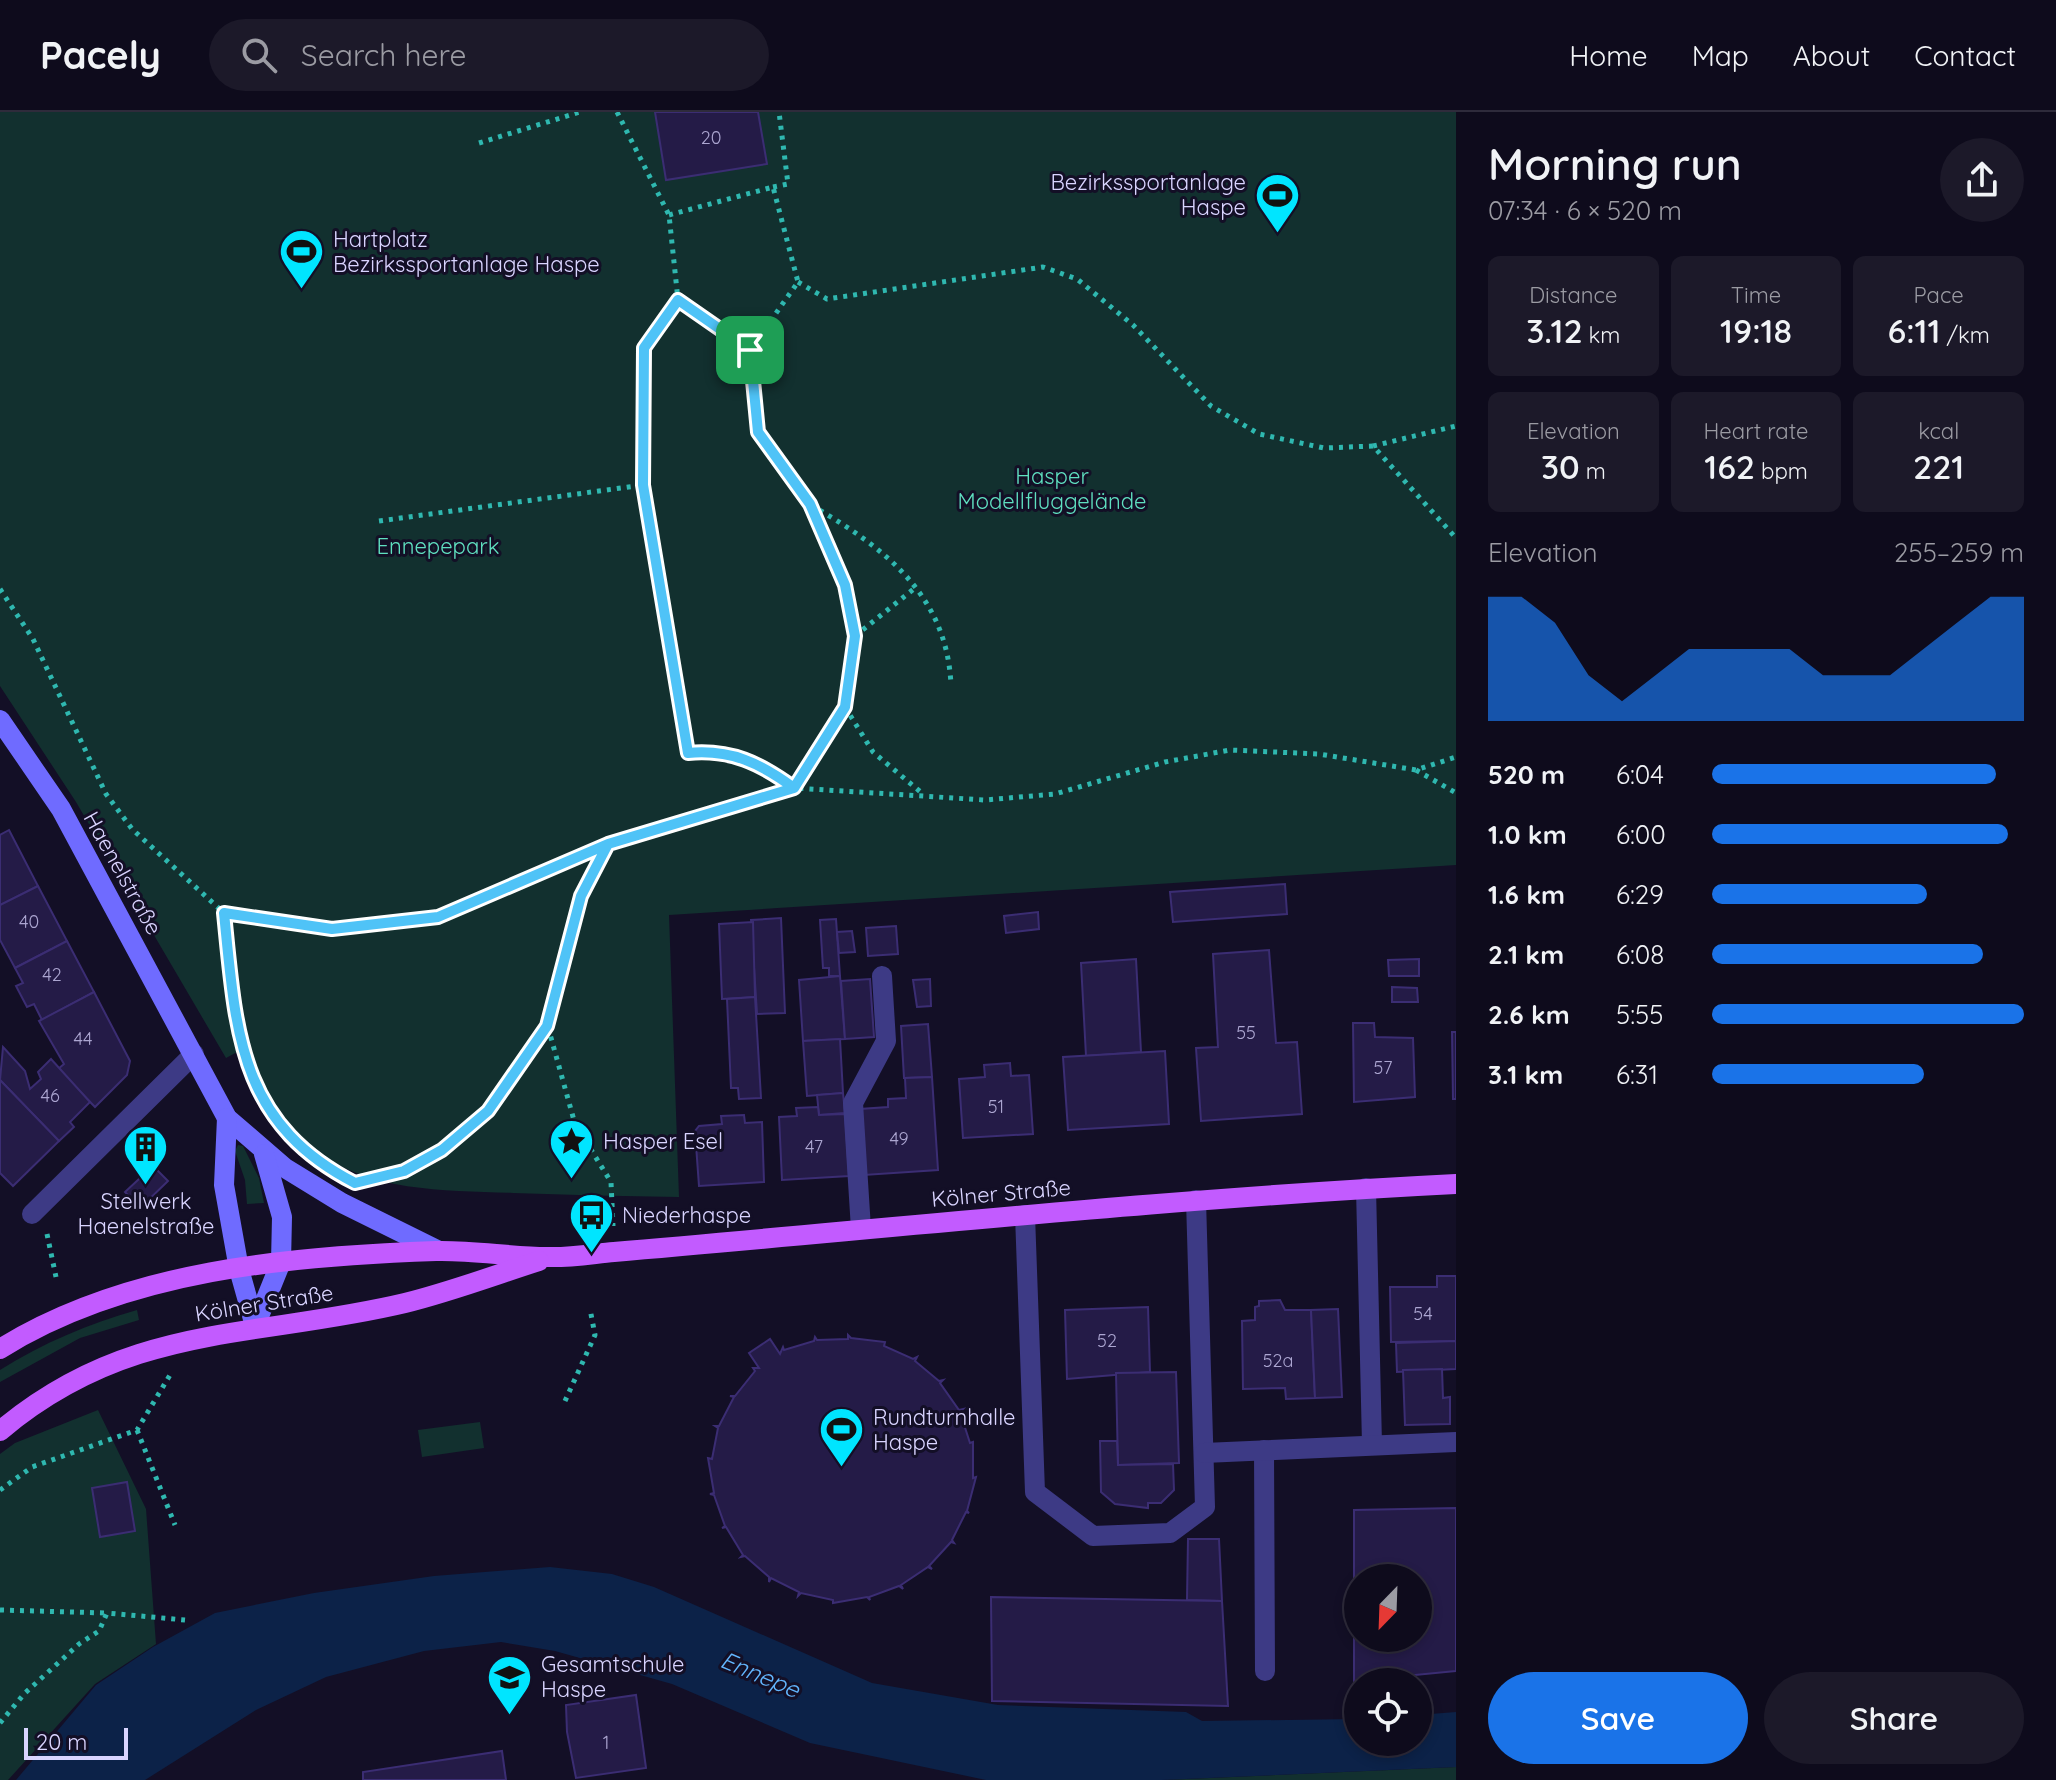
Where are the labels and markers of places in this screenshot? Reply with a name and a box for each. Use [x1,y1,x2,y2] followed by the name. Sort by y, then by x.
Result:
[1051,168,1246,221] place label: Bezirkssportanlage Haspe
[1253,171,1301,234] sports icon: Bezirkssportanlage Haspe
[333,225,600,278] place label: Hartplatz Bezirkssportanlage Haspe
[278,228,326,291] sports icon: Hartplatz Bezirkssportanlage Haspe
[716,316,784,384] pin
[548,1117,596,1180] place icon: Hasper Esel
[122,1124,170,1187] building icon: Stellwerk Haenelstraße
[603,1127,723,1155] place label: Hasper Esel
[78,1187,214,1240] place label: Stellwerk Haenelstraße
[567,1191,615,1254] bus stop icon: Niederhaspe
[622,1201,751,1229] place label: Niederhaspe
[873,1403,1015,1456] place label: Rundturnhalle Haspe
[818,1406,866,1469] sports icon: Rundturnhalle Haspe
[541,1650,685,1703] place label: Gesamtschule Haspe
[486,1653,534,1716] school or university icon: Gesamtschule Haspe

